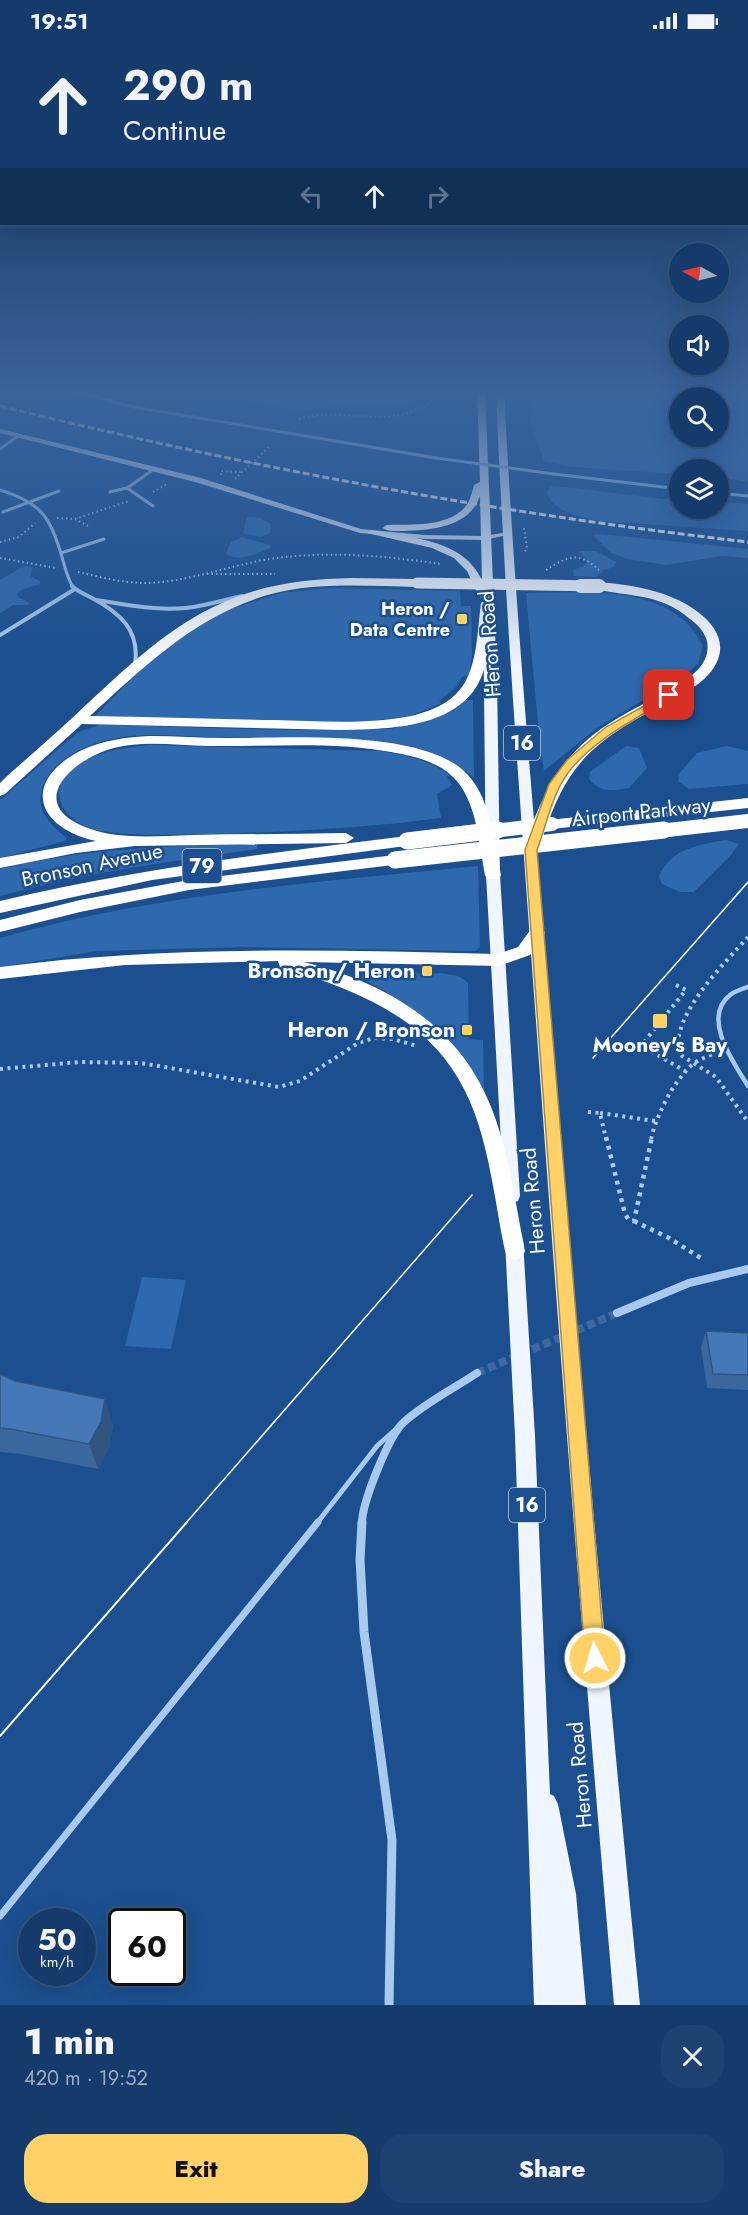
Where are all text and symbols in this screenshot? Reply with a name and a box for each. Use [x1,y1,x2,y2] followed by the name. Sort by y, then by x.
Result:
[30,5,88,37] text: 19:51
[123,55,254,116] text: 290 m
[24,66,102,144] icon: ahead
[123,111,226,150] text: Continue
[295,180,328,213] icon: left
[358,180,391,213] icon: ahead
[421,180,454,213] icon: right
[669,243,729,303] north arrow
[669,243,729,519] map controls
[669,315,729,375] button: sound
[669,387,729,447] button: search
[669,459,729,519] button: layers
[471,590,509,698] street label: Heron Road
[350,596,450,643] place label: Heron / Data Centre
[455,612,469,626] marker: Heron / Data Centre
[643,669,694,720] pin
[652,678,685,711] icon: arrive
[504,726,540,760] road number: 16
[570,790,713,834] street label: Airport Parkway
[19,835,166,895] street label: Bronson Avenue
[182,849,222,883] road number: 79
[248,956,415,986] place label: Bronson / Heron
[420,964,434,978] marker: Bronson / Heron
[651,1012,669,1030] marker: Mooney's Bay
[288,1015,455,1045] place label: Heron / Bronson
[460,1023,474,1037] marker: Heron / Bronson
[593,1030,728,1060] place label: Mooney's Bay
[513,1146,553,1256] street label: Heron Road
[509,1488,545,1522] road number: 16
[563,1626,627,1690] position arrow
[560,1720,600,1830] street label: Heron Road
[108,1908,186,1986] speed limit sign: 60
[37,1918,77,1961] text: 50
[40,1951,74,1973] text: km/h
[24,2015,115,2067] text: 1 min
[661,2025,724,2088] button: close
[24,2064,148,2093] text: 420 m · 19:52
[24,2134,368,2203] button: Exit
[380,2134,724,2203] button: Share

